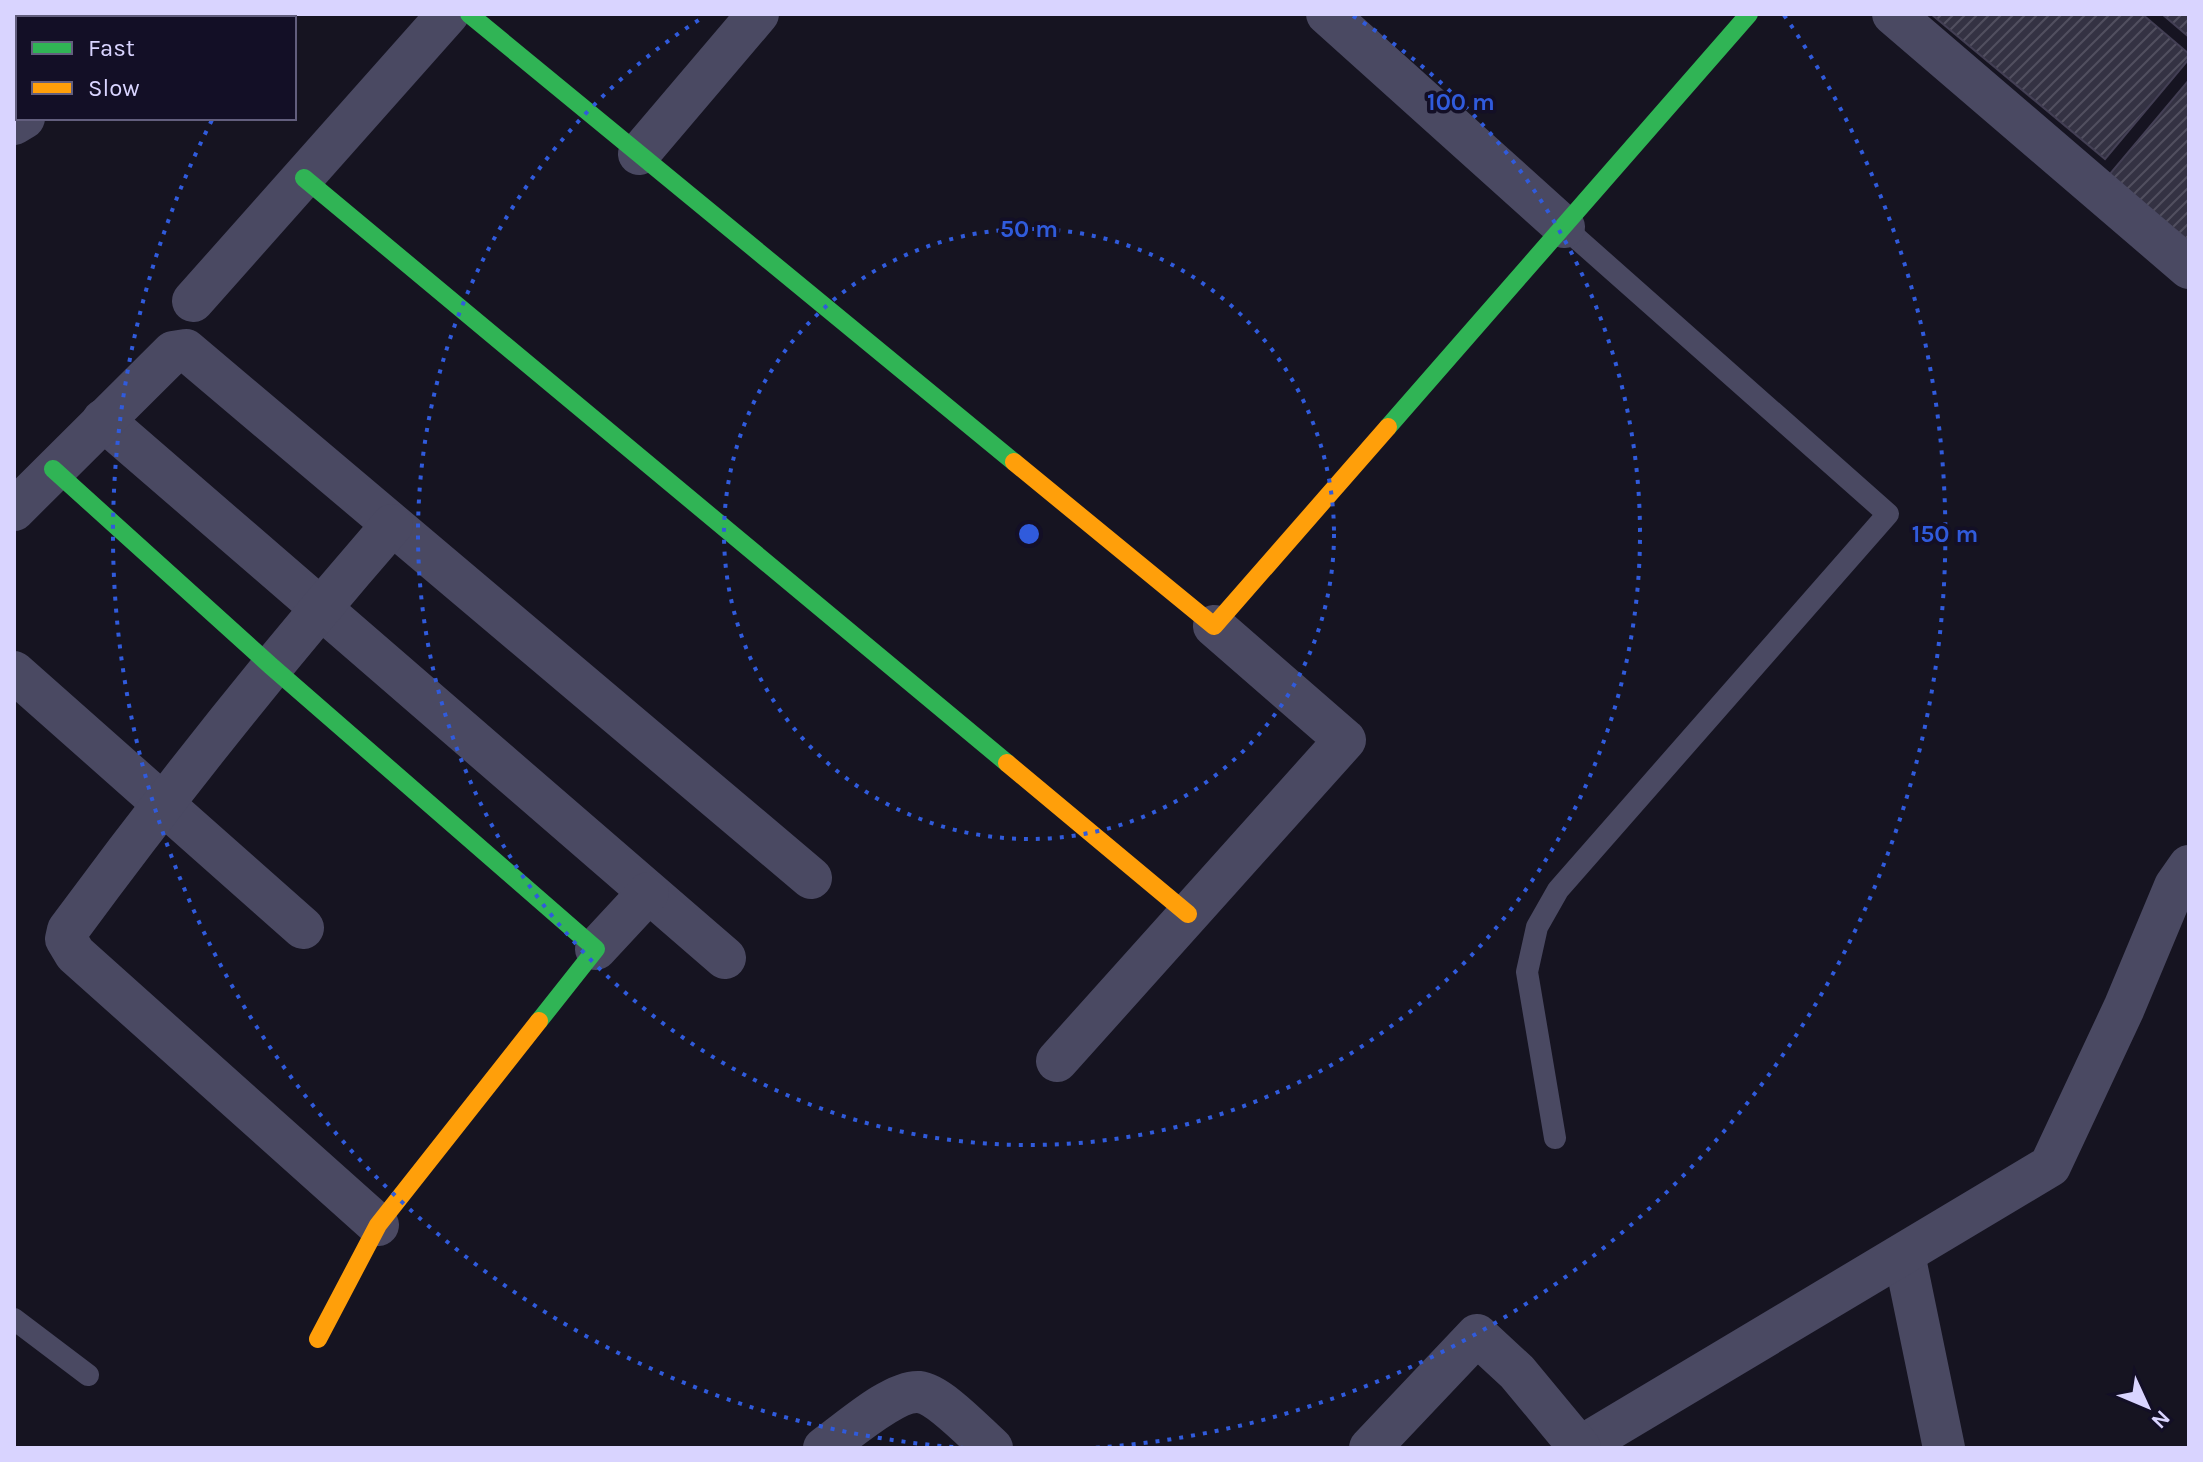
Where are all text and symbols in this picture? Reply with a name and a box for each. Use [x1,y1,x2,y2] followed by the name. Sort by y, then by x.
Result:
[16,16,296,120] legend
[88,34,135,62] text: Fast
[88,74,140,102] text: Slow
[1427,88,1495,116] text: 100 m
[1000,215,1058,243] text: 50 m
[1015,520,1043,548] centre of rings
[1912,520,1978,548] text: 150 m
[2107,1366,2187,1446] north arrow
[2146,1404,2176,1434] text: N

